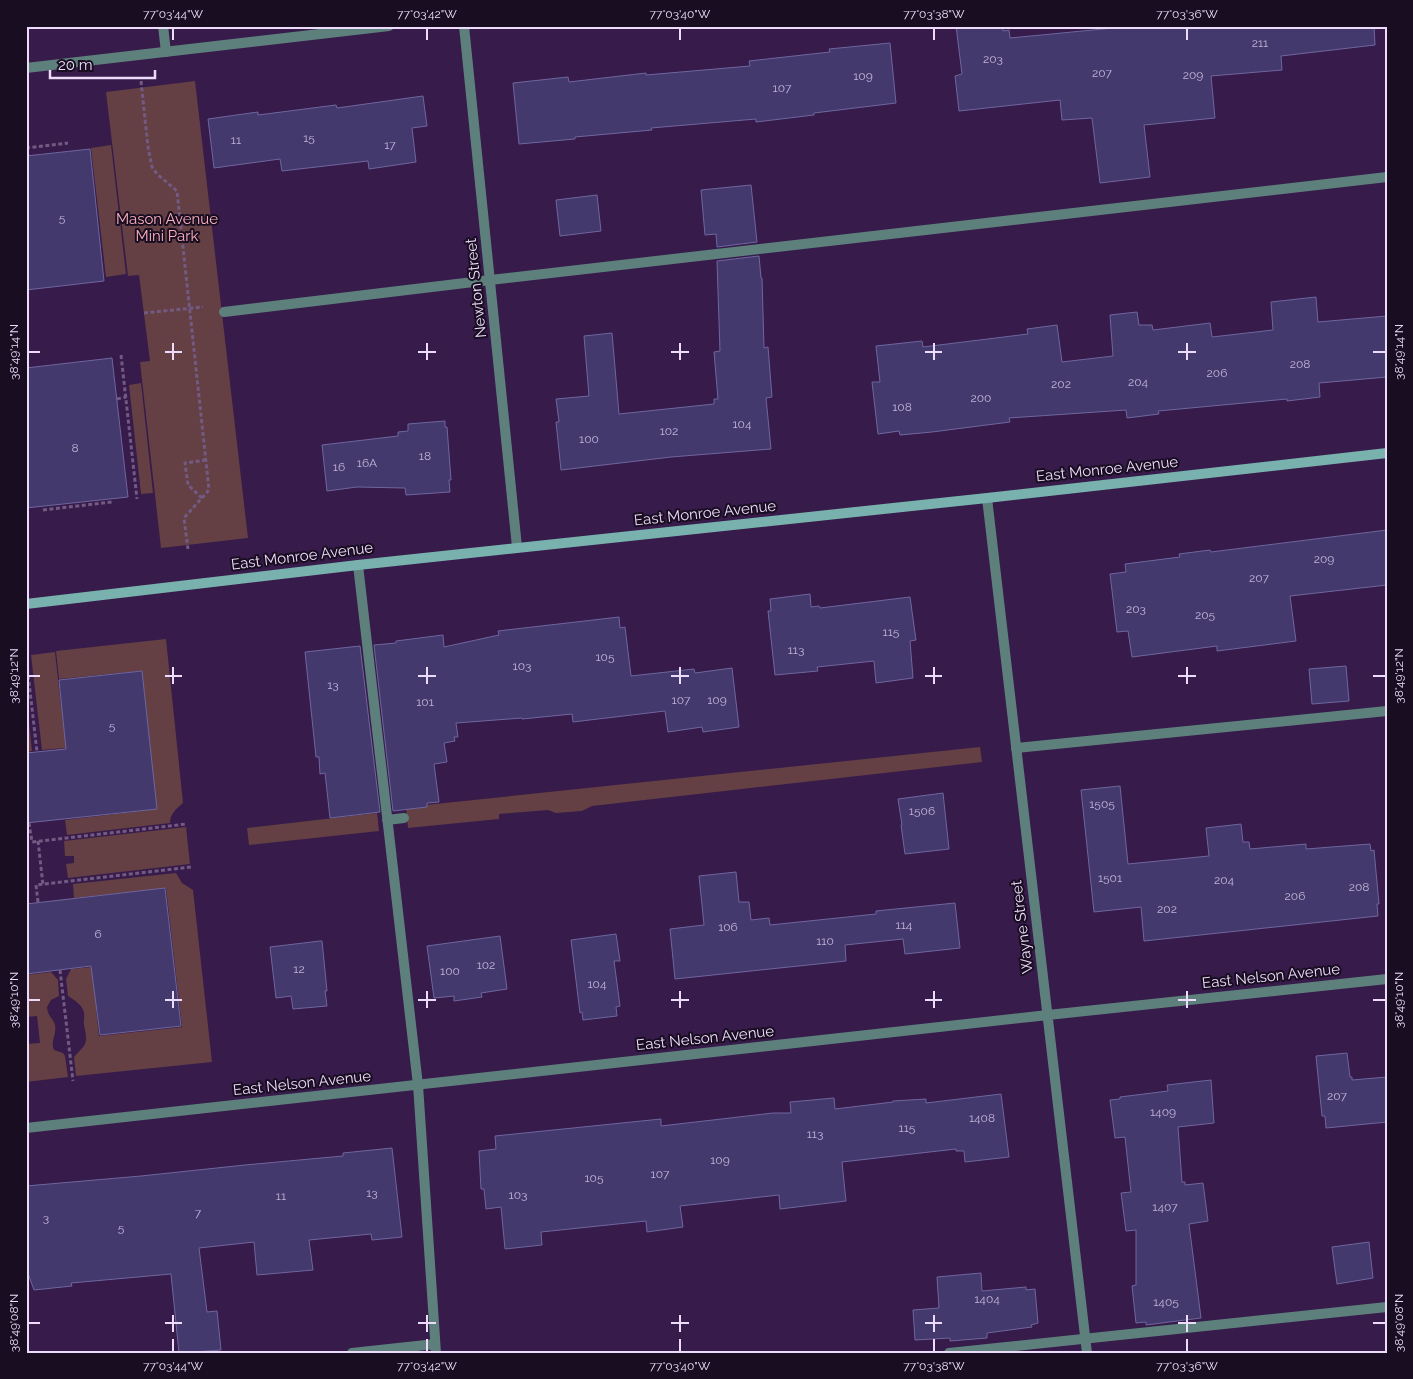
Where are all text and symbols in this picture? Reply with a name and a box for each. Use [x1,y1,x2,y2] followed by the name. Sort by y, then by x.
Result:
[143,7,203,21] text: 77°03'44"W
[397,7,457,21] text: 77°03'42"W
[650,7,711,21] text: 77°03'40"W
[903,7,965,21] text: 77°03'38"W
[1156,7,1218,21] text: 77°03'36"W
[1252,36,1268,50] house number: 211
[50,48,155,80] scale bar
[983,52,1003,66] house number: 203
[58,56,93,74] text: 20 m
[1092,66,1113,80] house number: 207
[1183,68,1203,82] house number: 209
[853,69,873,83] house number: 109
[773,81,792,95] house number: 107
[303,131,315,145] house number: 15
[231,133,241,147] house number: 11
[384,138,396,152] house number: 17
[116,210,218,245] park label: Mason Avenue Mini Park
[59,211,66,225] house number: 5
[462,237,490,339] street label: Newton Street
[7,324,21,380] text: 38°49'14"N
[1392,324,1406,380] text: 38°49'14"N
[1290,357,1310,371] house number: 208
[1207,366,1227,380] house number: 206
[1128,375,1149,389] house number: 204
[1051,377,1071,391] house number: 202
[971,391,991,405] house number: 200
[892,400,912,414] house number: 108
[732,417,752,431] house number: 104
[660,424,678,438] house number: 102
[579,432,599,446] house number: 100
[71,441,79,455] house number: 8
[419,449,431,463] house number: 18
[1035,453,1179,485] street label: East Monroe Avenue
[357,456,377,470] house number: 16A
[333,460,345,474] house number: 16
[633,497,777,529] street label: East Monroe Avenue
[230,538,374,574] street label: East Monroe Avenue
[1314,552,1334,566] house number: 209
[1249,571,1270,585] house number: 207
[1126,602,1146,616] house number: 203
[1195,608,1216,622] house number: 205
[883,625,900,639] house number: 115
[788,643,804,657] house number: 113
[7,648,21,704] text: 38°49'12"N
[1392,648,1406,704] text: 38°49'12"N
[595,650,615,664] house number: 105
[513,659,531,673] house number: 103
[327,678,339,692] house number: 13
[672,693,691,707] house number: 107
[707,693,727,707] house number: 109
[416,695,434,709] house number: 101
[109,719,116,733] house number: 5
[1089,797,1115,811] house number: 1505
[909,804,935,818] house number: 1506
[1098,871,1122,885] house number: 1501
[1214,873,1235,887] house number: 204
[1007,879,1037,975] street label: Wayne Street
[1349,880,1369,894] house number: 208
[1285,889,1305,903] house number: 206
[1157,902,1177,916] house number: 202
[896,918,913,932] house number: 114
[718,920,738,934] house number: 106
[94,927,102,941] house number: 6
[816,934,834,948] house number: 110
[477,958,495,972] house number: 102
[1201,960,1341,992] street label: East Nelson Avenue
[293,962,305,976] house number: 12
[440,964,460,978] house number: 100
[7,972,21,1028] text: 38°49'10"N
[1392,972,1406,1028] text: 38°49'10"N
[587,977,607,991] house number: 104
[635,1022,775,1054] street label: East Nelson Avenue
[232,1067,372,1099] street label: East Nelson Avenue
[1327,1089,1348,1103] house number: 207
[1150,1105,1176,1119] house number: 1409
[969,1111,995,1125] house number: 1408
[899,1121,916,1135] house number: 115
[807,1127,823,1141] house number: 113
[710,1153,730,1167] house number: 109
[651,1167,670,1181] house number: 107
[584,1171,604,1185] house number: 105
[366,1186,378,1200] house number: 13
[509,1188,527,1202] house number: 103
[276,1189,286,1203] house number: 11
[1152,1200,1178,1214] house number: 1407
[195,1206,202,1220] house number: 7
[43,1211,49,1225] house number: 3
[118,1221,125,1235] house number: 5
[974,1292,1000,1306] house number: 1404
[7,1294,21,1352] text: 38°49'08"N
[1392,1294,1406,1352] text: 38°49'08"N
[1153,1295,1179,1309] house number: 1405
[143,1359,203,1373] text: 77°03'44"W
[397,1359,457,1373] text: 77°03'42"W
[650,1359,711,1373] text: 77°03'40"W
[903,1359,965,1373] text: 77°03'38"W
[1156,1359,1218,1373] text: 77°03'36"W

